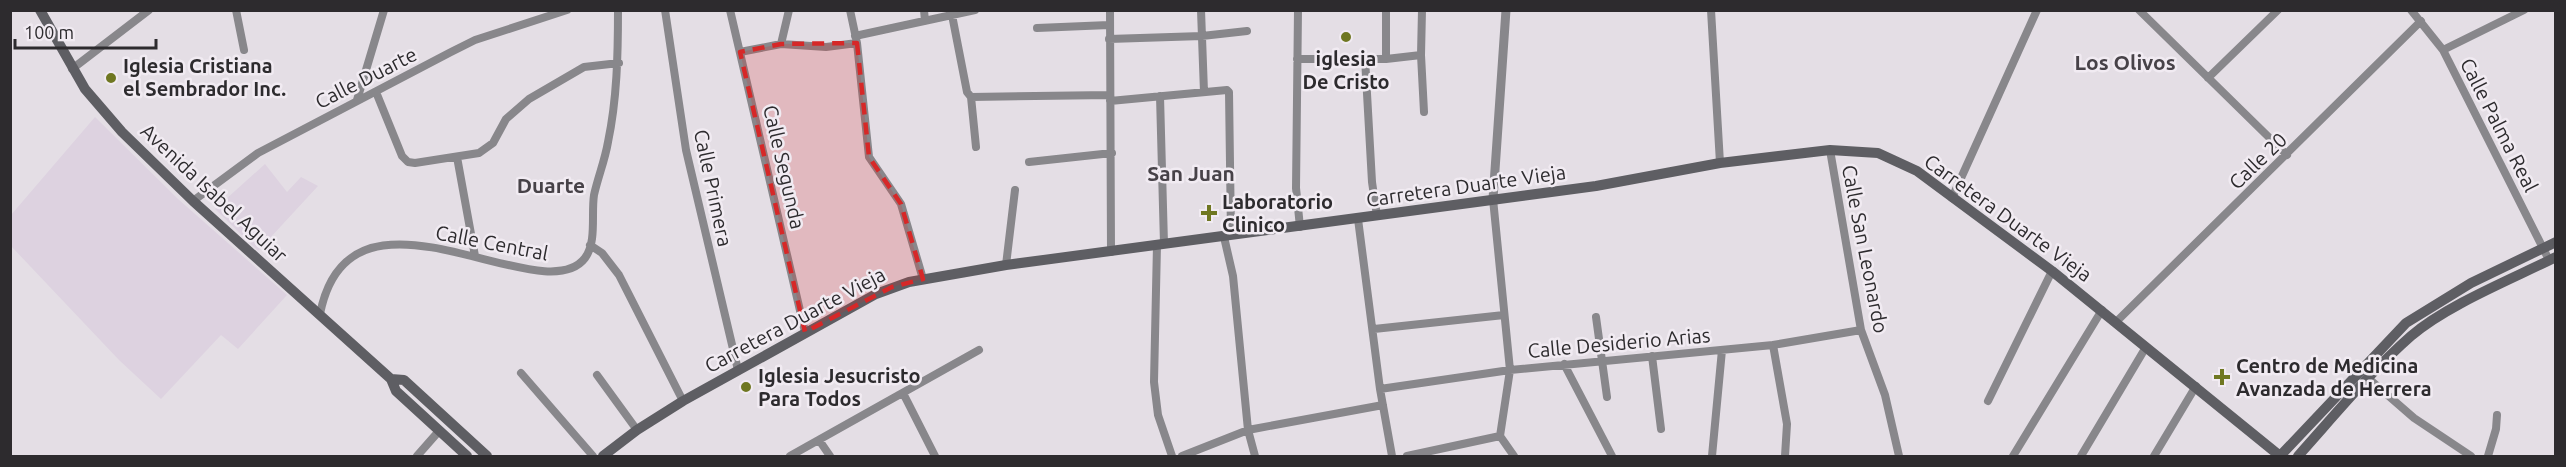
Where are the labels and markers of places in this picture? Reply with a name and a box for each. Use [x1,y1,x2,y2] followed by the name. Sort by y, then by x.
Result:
[1339,30,1353,44] marker: iglesia De Cristo
[1302,47,1390,93] place label: iglesia De Cristo
[123,54,286,100] place label: Iglesia Cristiana el Sembrador Inc.
[104,71,118,85] marker: Iglesia Cristiana el Sembrador Inc.
[1222,190,1333,236] place label: Laboratorio Clinico
[1200,204,1218,222] marker: Laboratorio Clinico
[2236,354,2432,400] place label: Centro de Medicina Avanzada de Herrera
[758,364,920,410] place label: Iglesia Jesucristo Para Todos
[2213,368,2231,386] marker: Centro de Medicina Avanzada de Herrera
[739,380,753,394] marker: Iglesia Jesucristo Para Todos

